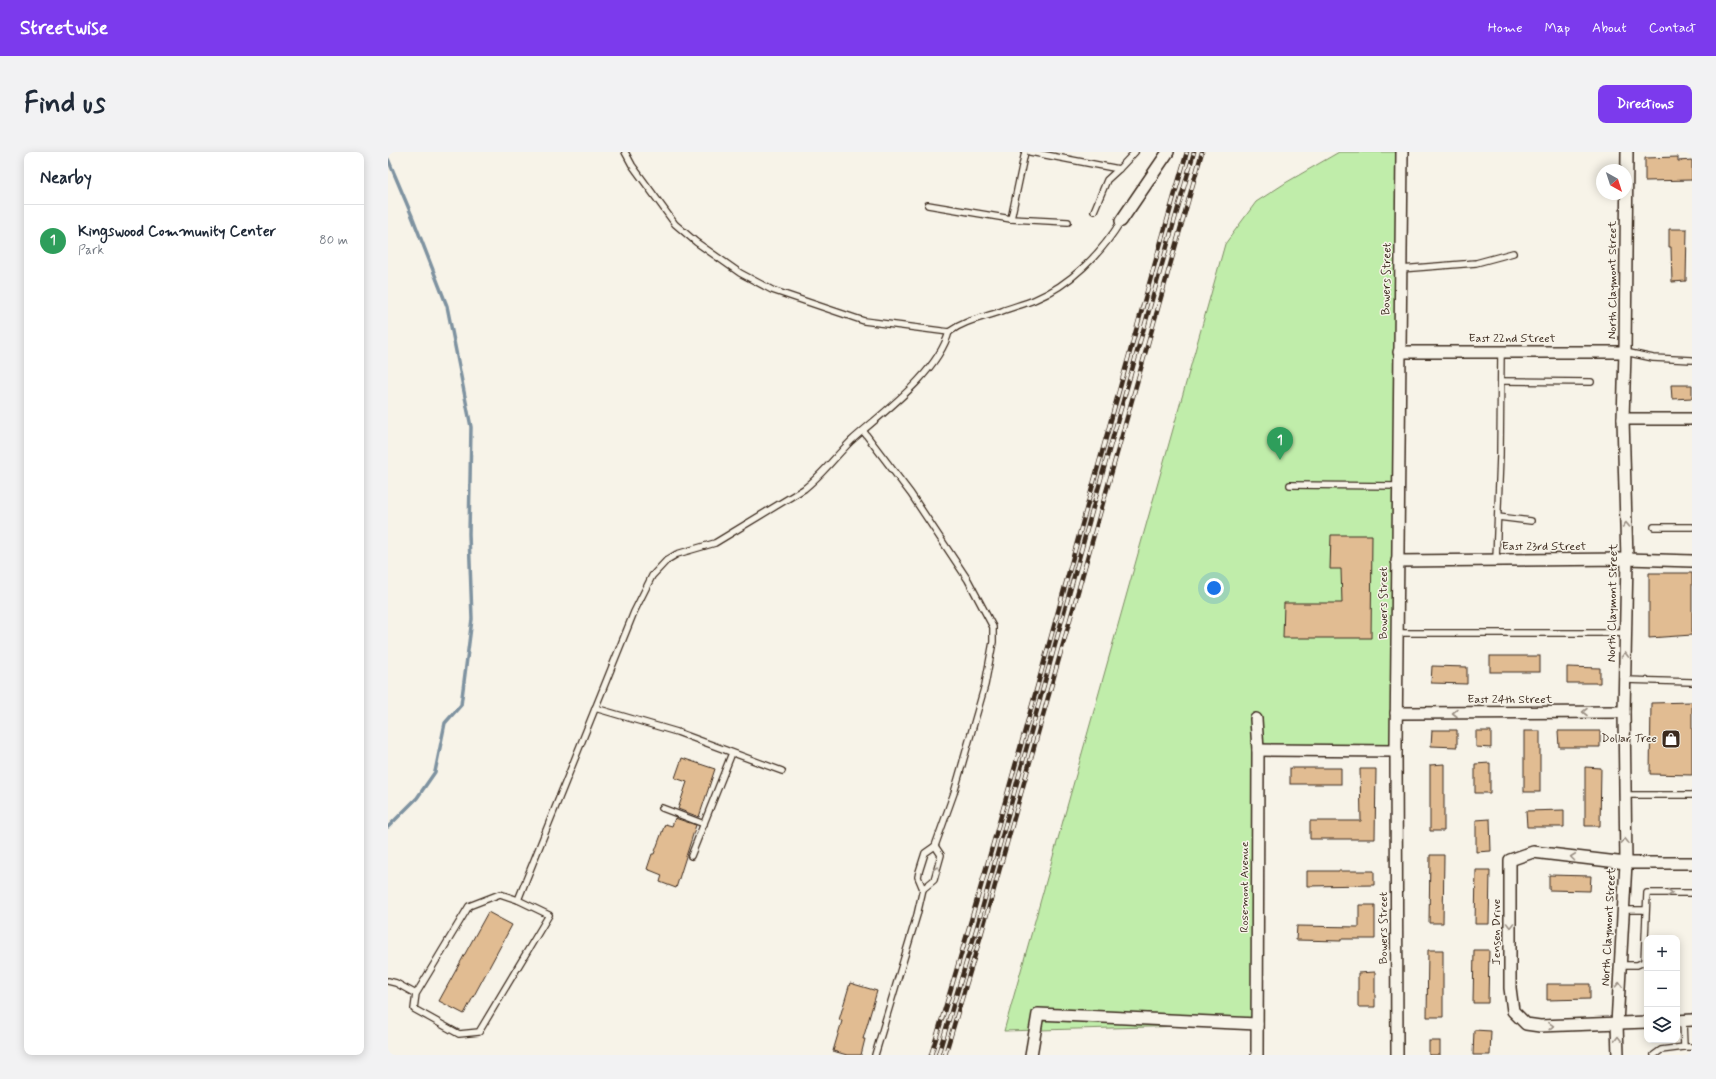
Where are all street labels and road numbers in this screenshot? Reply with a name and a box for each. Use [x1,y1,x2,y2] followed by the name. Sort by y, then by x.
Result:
[1605,221,1621,339] street label: North Claymont Street
[1378,242,1396,315] street label: Bowers Street
[1469,331,1556,347] street label: East 22nd Street
[1502,539,1587,555] street label: East 23rd Street
[1604,544,1622,662] street label: North Claymont Street
[1376,566,1392,639] street label: Bowers Street
[1467,692,1553,708] street label: East 24th Street
[1237,841,1253,933] street label: Rosemont Avenue
[1598,867,1620,987] street label: North Claymont Street
[1376,891,1392,964] street label: Bowers Street
[1489,899,1505,965] street label: Jensen Drive

